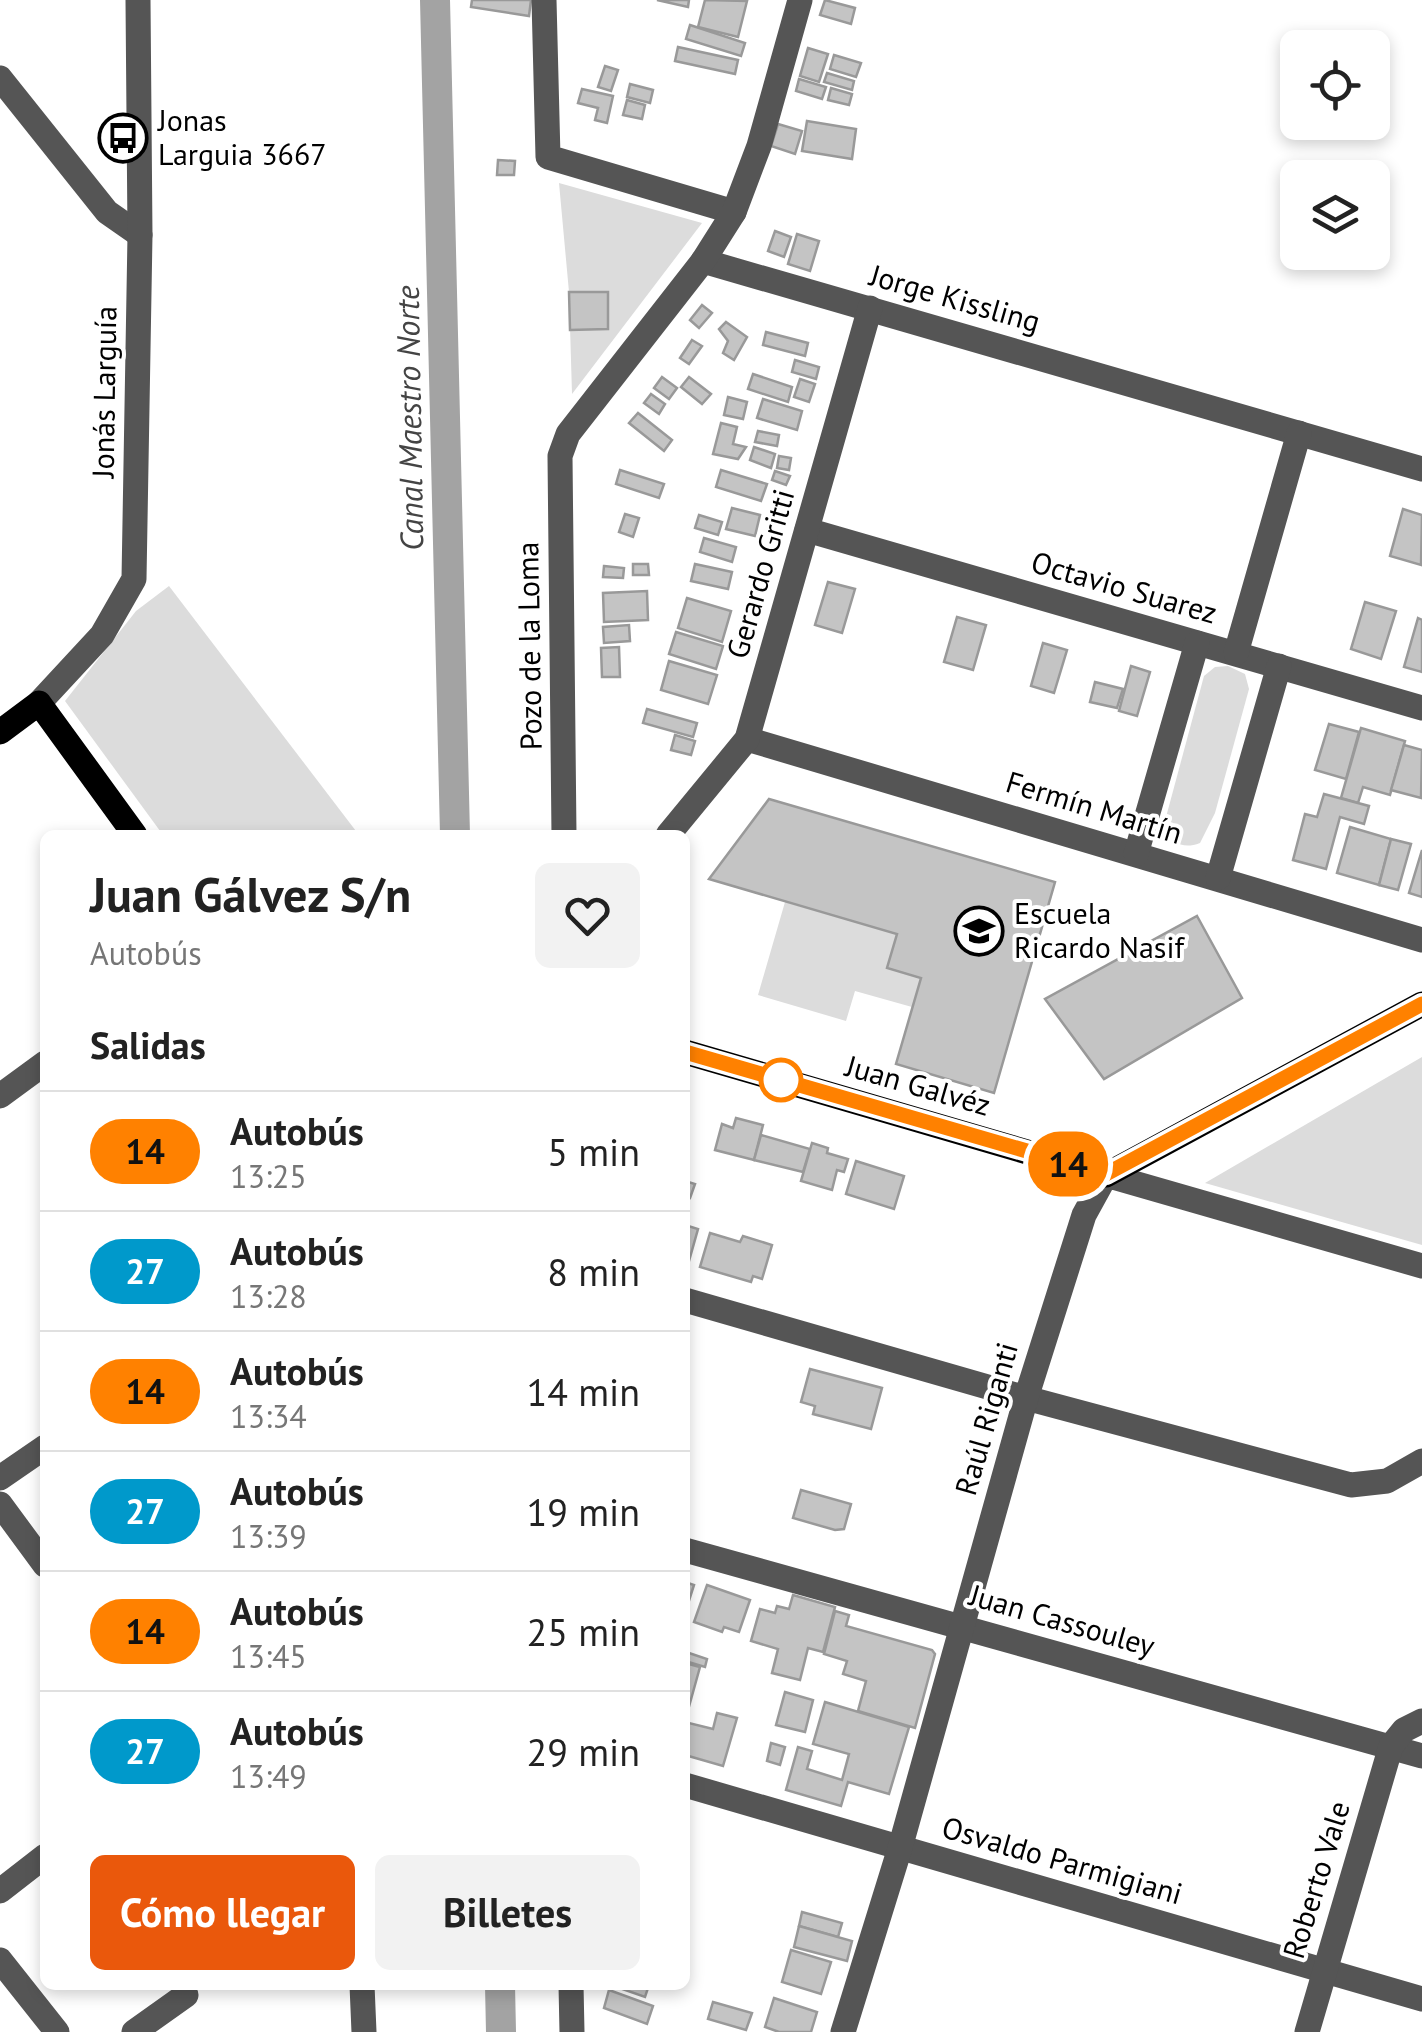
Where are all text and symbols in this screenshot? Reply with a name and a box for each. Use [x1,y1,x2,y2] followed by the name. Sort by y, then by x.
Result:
[1280,30,1390,270] map controls
[1280,30,1390,140] button: locate
[156,100,327,173] place label: Jonas Larguia 3667
[97,112,149,164] bus stop icon: Jonas Larguia 3667
[1280,160,1390,270] button: layers
[864,254,1045,340] street label: Jorge Kissling
[386,285,432,551] water label: Canal Maestro Norte
[82,306,124,480] street label: Jonás Larguía
[717,485,802,663] street label: Gerardo Gritti
[507,541,550,751] street label: Pozo de la Loma
[1027,541,1222,632] street label: Octavio Suarez
[1002,761,1187,852] street label: Fermín Martín
[90,863,411,925] text: Juan Gálvez S/n
[535,863,640,968] button: heart
[1014,893,1185,966] place label: Escuela Ricardo Nasif
[953,905,1005,957] school or university icon: Escuela Ricardo Nasif
[90,932,202,974] text: Autobús
[90,1020,206,1069] text: Salidas
[840,1045,995,1124] street label: Juan Galvéz
[760,1059,802,1101] unlabelled marker
[230,1106,364,1155] text: Autobús
[547,1127,640,1176] text: 5 min
[125,1128,165,1174] text: 14
[1023,1132,1113,1196] line badge: 14
[1048,1141,1088,1187] text: 14
[230,1155,307,1197] text: 13:25
[230,1226,364,1275] text: Autobús
[547,1247,640,1296] text: 8 min
[125,1248,165,1294] text: 27
[230,1275,307,1317] text: 13:28
[945,1338,1026,1499] street label: Raúl Riganti
[230,1346,364,1395] text: Autobús
[527,1367,640,1416] text: 14 min
[125,1368,165,1414] text: 14
[230,1395,307,1437] text: 13:34
[230,1466,364,1515] text: Autobús
[527,1487,640,1536] text: 19 min
[125,1488,165,1534] text: 27
[230,1515,307,1557] text: 13:39
[964,1574,1159,1665] street label: Juan Cassouley
[230,1586,364,1635] text: Autobús
[527,1607,640,1656] text: 25 min
[125,1608,165,1654] text: 14
[230,1635,307,1677] text: 13:45
[230,1706,364,1755] text: Autobús
[527,1727,640,1776] text: 29 min
[125,1728,165,1774] text: 27
[230,1755,307,1797] text: 13:49
[1273,1796,1358,1963] street label: Roberto Vale
[938,1807,1187,1913] street label: Osvaldo Parmigiani
[90,1855,355,1970] button: Cómo llegar
[375,1855,640,1970] button: Billetes

